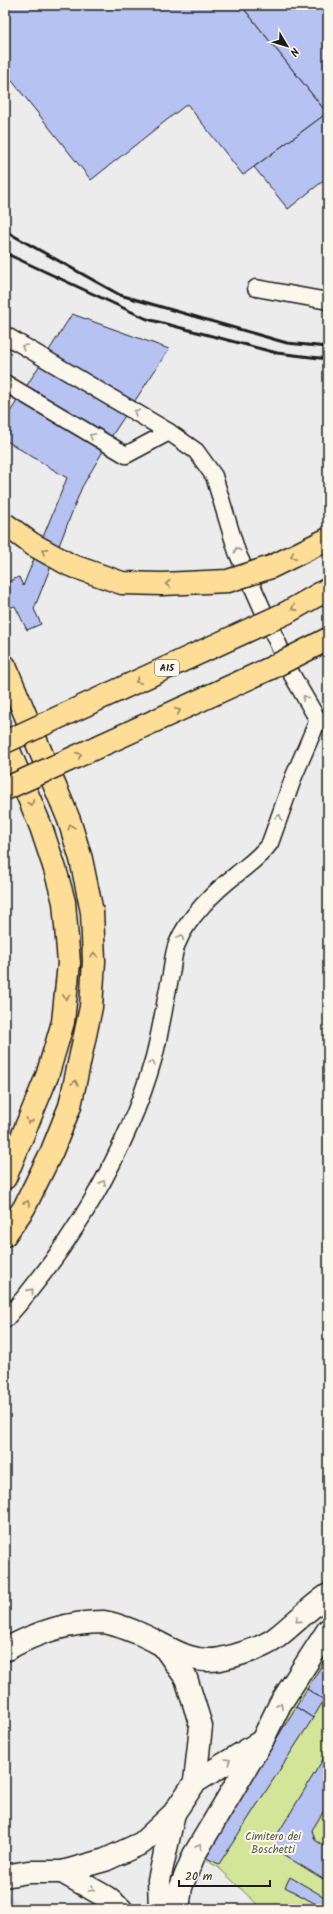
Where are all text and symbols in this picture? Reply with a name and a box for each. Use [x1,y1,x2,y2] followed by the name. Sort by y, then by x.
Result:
[267,26,307,66] north arrow
[285,43,303,60] text: N
[21,344,28,351] one-way arrow
[133,410,140,417] one-way arrow
[89,433,96,440] one-way arrow
[233,546,242,553] one-way arrow
[41,549,48,556] one-way arrow
[290,551,297,559] one-way arrow
[165,579,171,588] one-way arrow
[291,604,298,611] one-way arrow
[155,660,179,676] road number: A15
[135,676,143,684] one-way arrow
[302,695,310,702] one-way arrow
[174,707,181,715] one-way arrow
[74,752,82,760] one-way arrow
[26,800,34,807] one-way arrow
[274,814,283,821] one-way arrow
[67,824,76,831] one-way arrow
[176,933,183,941] one-way arrow
[89,952,98,958] one-way arrow
[62,994,71,1000] one-way arrow
[147,1060,156,1067] one-way arrow
[71,1080,79,1086] one-way arrow
[26,1118,34,1125] one-way arrow
[98,1180,106,1187] one-way arrow
[22,1200,30,1207] one-way arrow
[26,1288,33,1296] one-way arrow
[295,1615,302,1622] one-way arrow
[275,1703,282,1710] one-way arrow
[224,1759,231,1766] one-way arrow
[245,1828,301,1859] park label: Cimitero dei Boschetti
[195,1843,202,1850] one-way arrow
[179,1862,270,1888] scale bar
[185,1867,213,1886] text: 20 m
[88,1885,95,1892] one-way arrow

